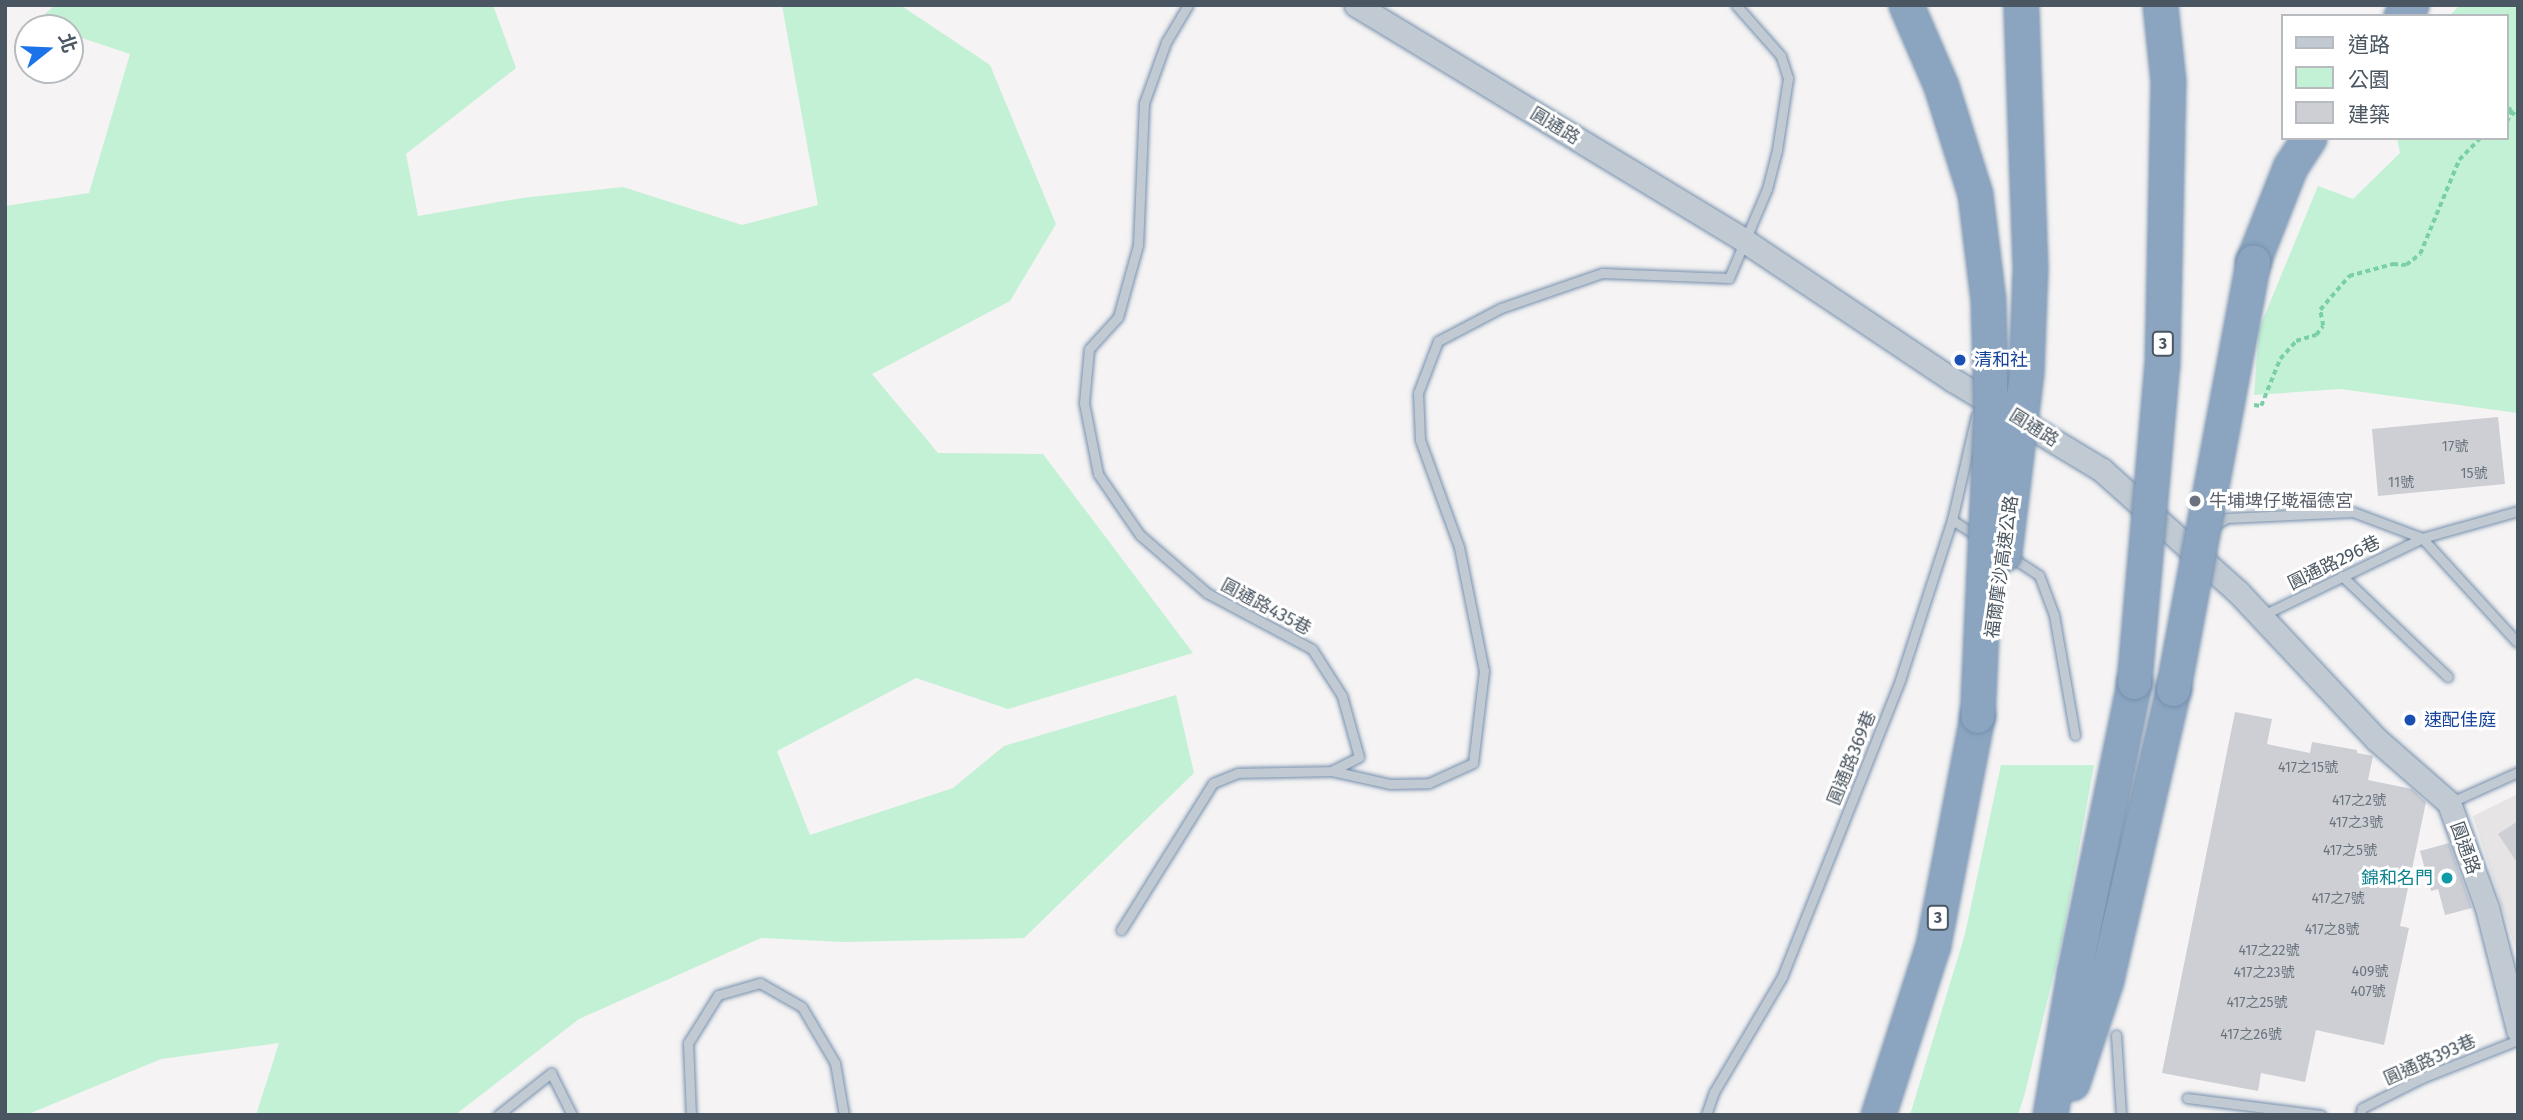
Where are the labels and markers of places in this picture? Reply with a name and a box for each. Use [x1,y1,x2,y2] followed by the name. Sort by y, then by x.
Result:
[1974,349,2028,371] place label: 清和社
[1952,352,1968,368] marker: 清和社
[2209,490,2353,512] place label: 牛埔埤仔墘福德宮
[2187,493,2203,509] marker: 牛埔埤仔墘福德宮
[2424,709,2496,731] place label: 速配佳庭
[2402,712,2418,728] marker: 速配佳庭
[2361,867,2433,889] place label: 錦和名門
[2439,870,2455,886] marker: 錦和名門

